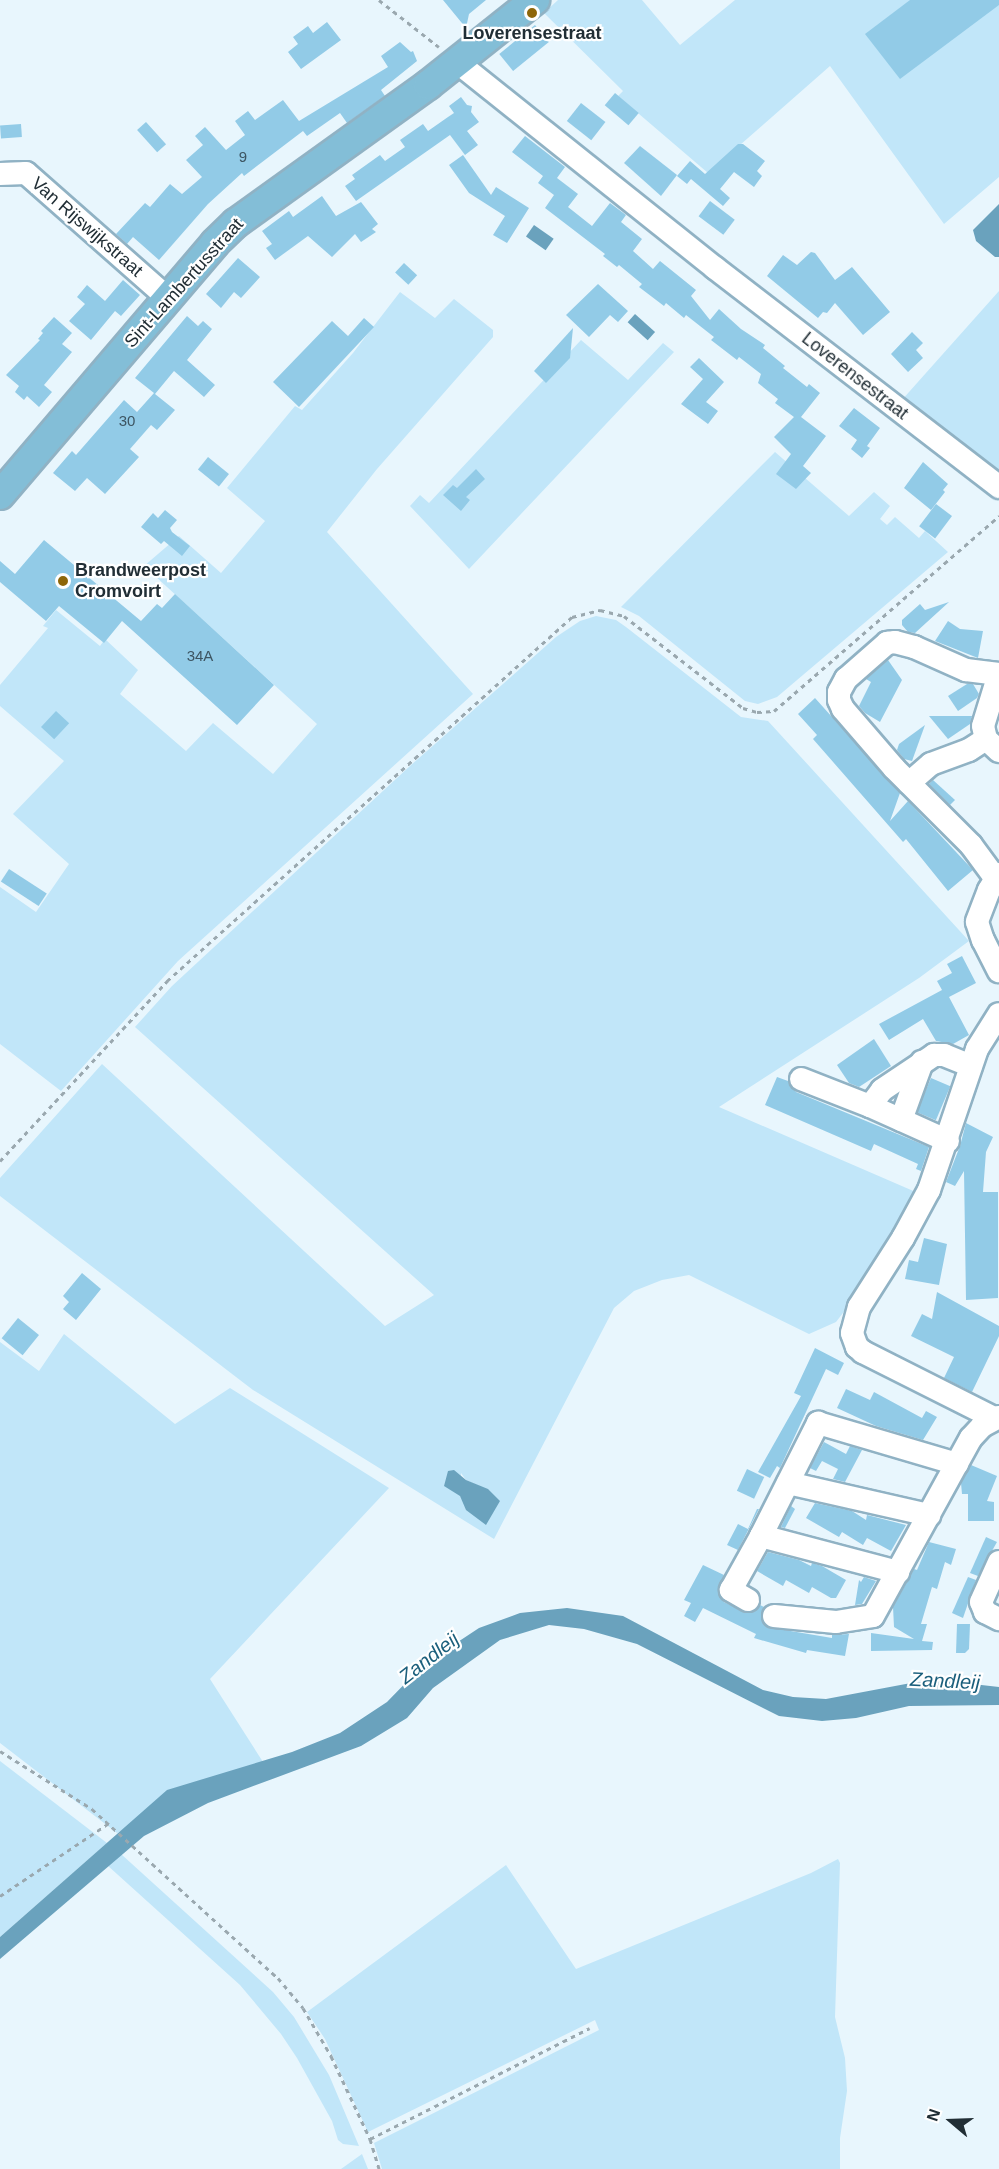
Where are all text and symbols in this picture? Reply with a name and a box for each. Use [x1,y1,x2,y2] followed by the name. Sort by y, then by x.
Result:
[525,6,539,20] marker: Loverensestraat
[462,22,602,44] place label: Loverensestraat
[239,148,247,166] house number: 9
[27,173,147,281] street label: Van Rijswijkstraat
[120,214,248,352] street label: Sint-Lambertusstraat
[797,328,913,424] street label: Loverensestraat
[119,412,135,430] house number: 30
[75,560,206,602] place label: Brandweerpost Cromvoirt
[56,574,70,588] marker: Brandweerpost Cromvoirt
[187,647,213,665] house number: 34A
[394,1627,464,1689] water label: Zandleij
[909,1667,981,1695] water label: Zandleij
[921,2091,981,2151] north arrow
[924,2107,943,2123] text: N

